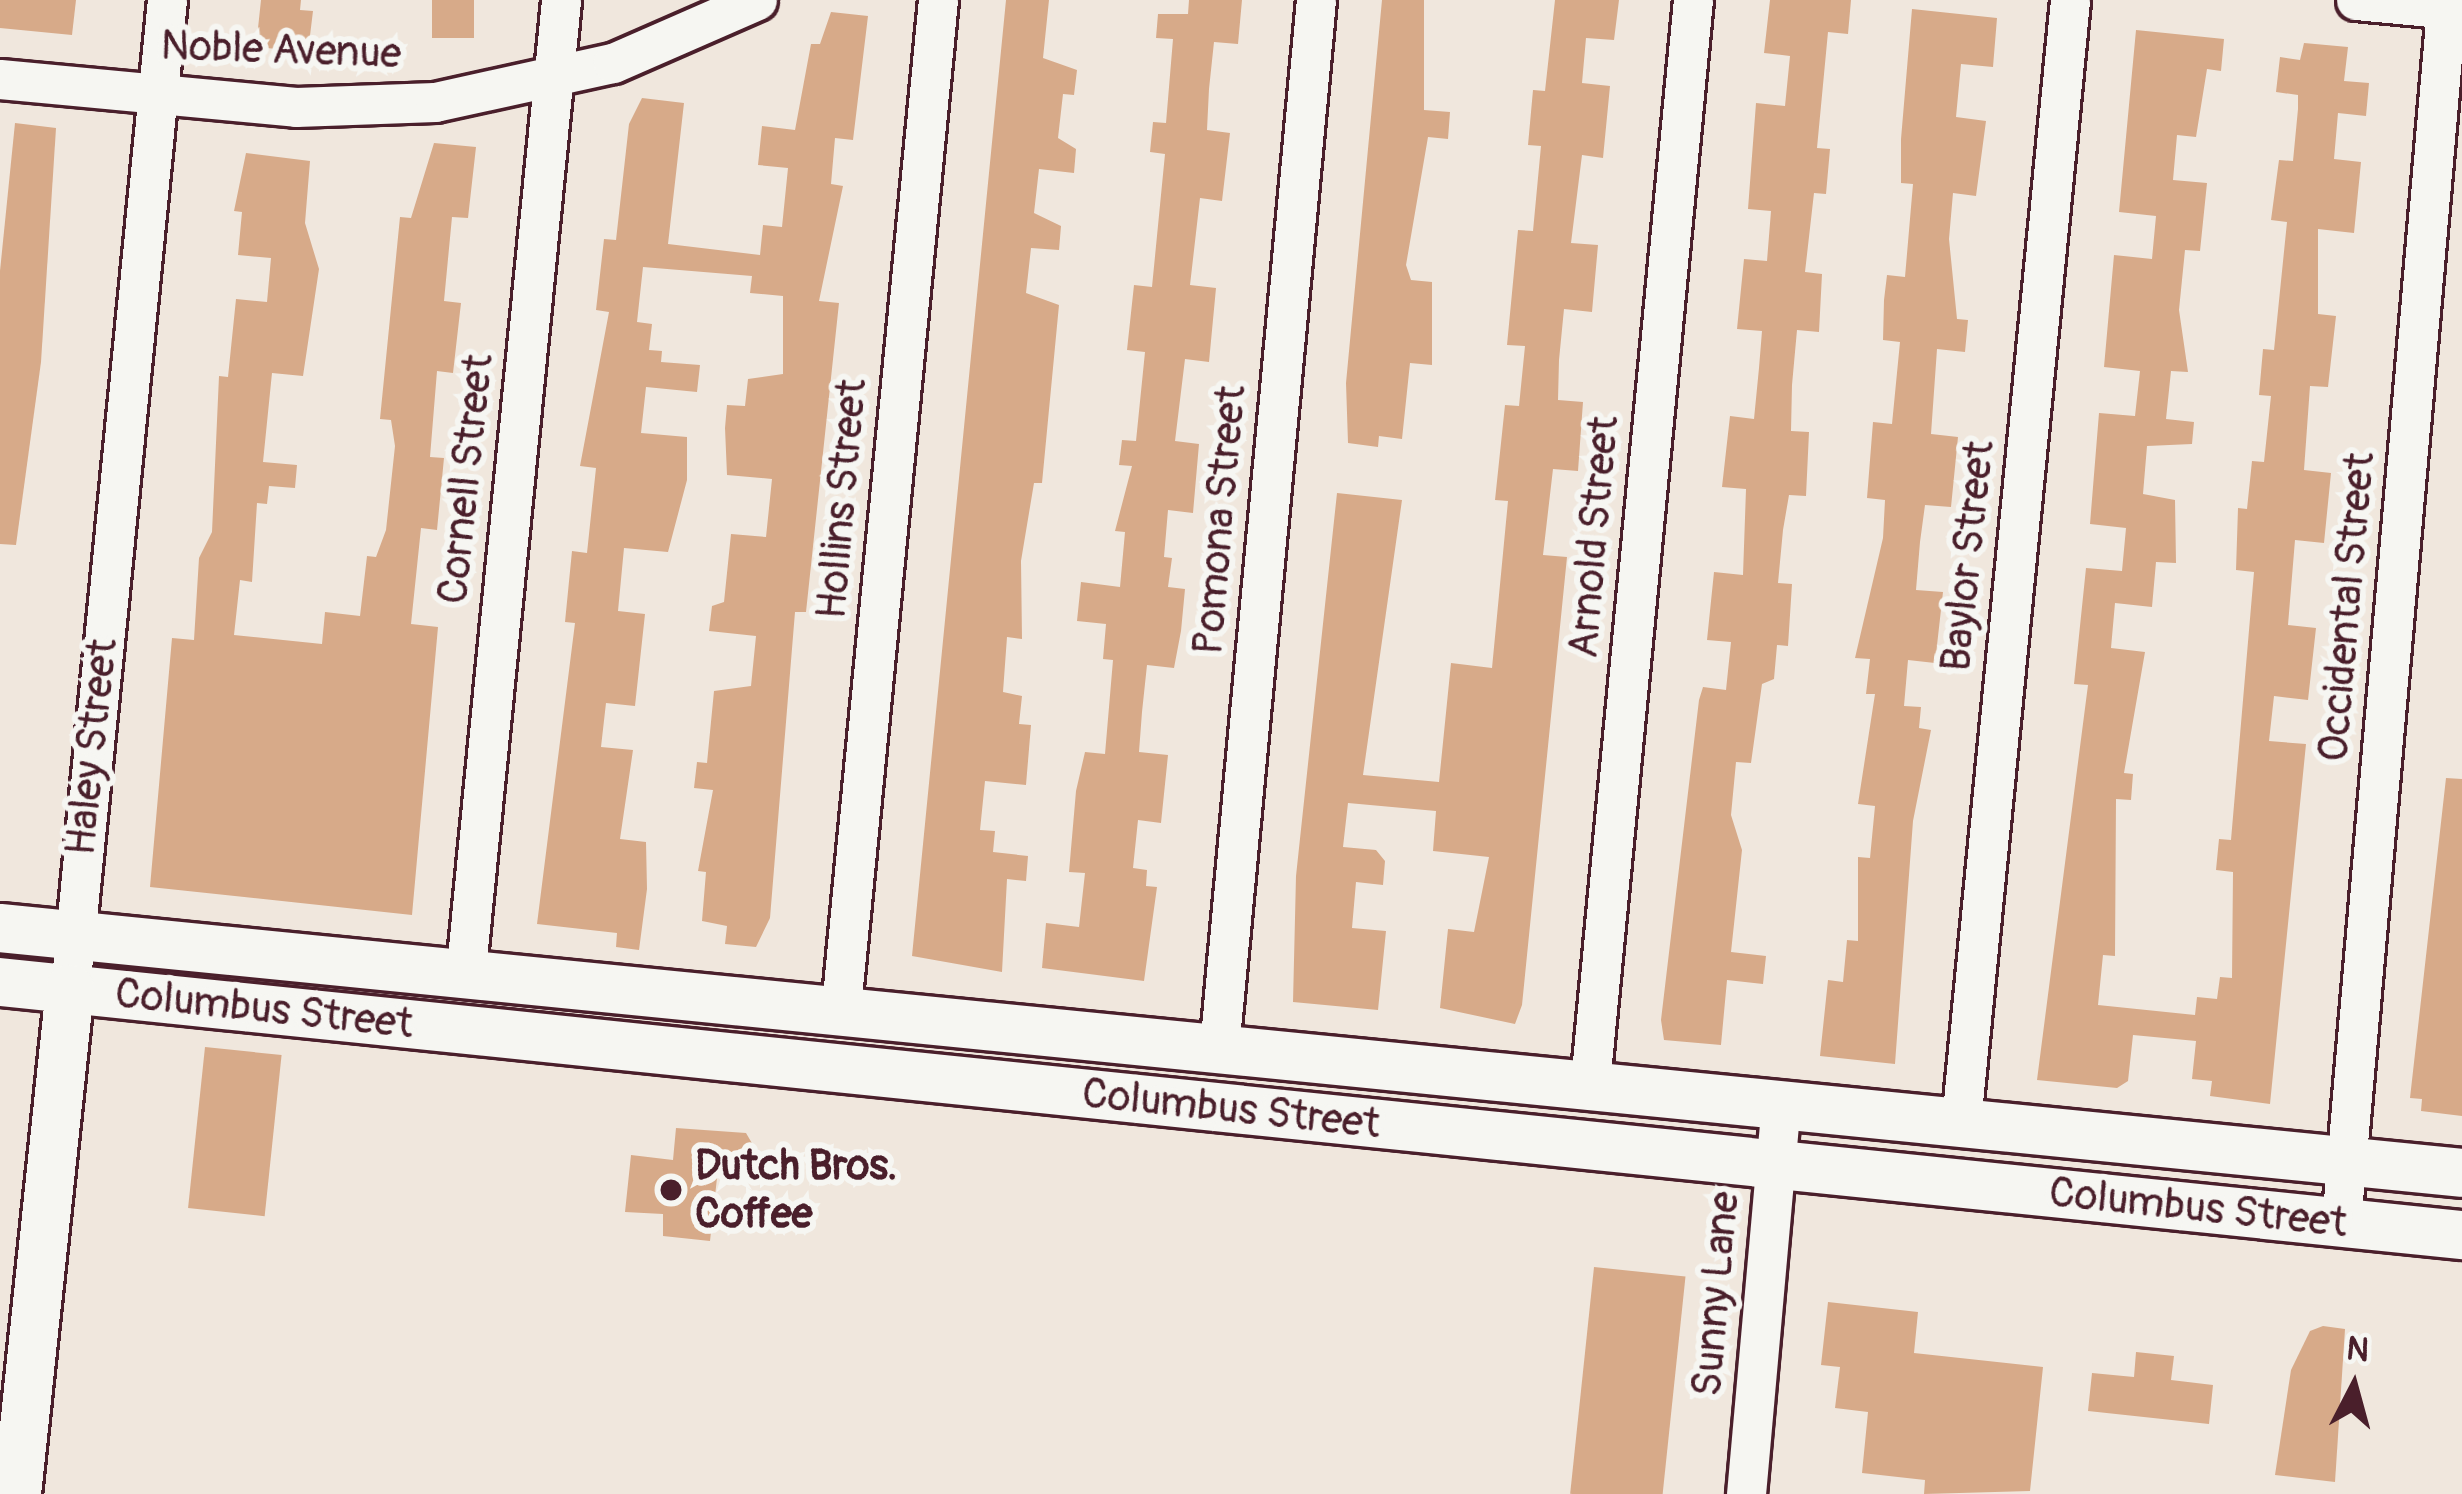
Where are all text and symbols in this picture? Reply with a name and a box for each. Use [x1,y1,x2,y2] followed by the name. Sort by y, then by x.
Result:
[160,21,402,79] street label: Noble Avenue
[428,352,504,606] street label: Cornell Street
[806,377,878,621] street label: Hollins Street
[1183,383,1257,657] street label: Pomona Street
[1558,414,1630,660] street label: Arnold Street
[1931,438,2005,674] street label: Baylor Street
[2308,450,2386,764] street label: Occidental Street
[56,636,128,858] street label: Haley Street
[113,968,415,1050] street label: Columbus Street
[1080,1068,1382,1150] street label: Columbus Street
[695,1141,897,1240] place label: Dutch Bros. Coffee
[2047,1167,2349,1249] street label: Columbus Street
[658,1177,684,1203] marker: Dutch Bros. Coffee
[1682,1189,1750,1399] street label: Sunny Lane
[2294,1326,2414,1446] north arrow
[2345,1328,2371,1371] text: N

